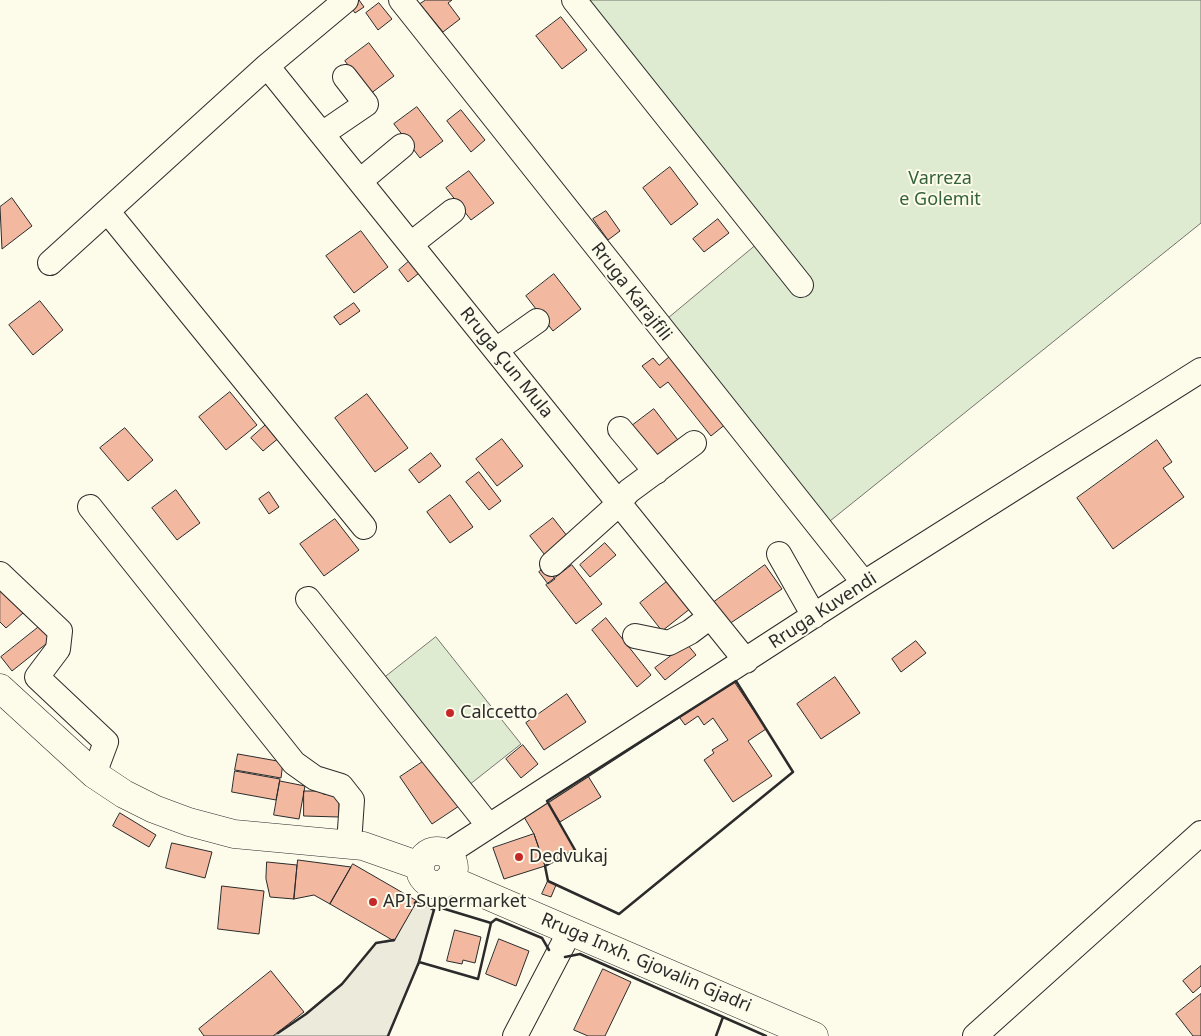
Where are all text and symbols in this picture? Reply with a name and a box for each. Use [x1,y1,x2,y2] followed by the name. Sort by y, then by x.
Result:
[899,168,981,210] park label: Varreza e Golemit
[586,239,676,345] street label: Rruga Karajfili
[455,303,557,423] street label: Rruga Çun Mula
[765,568,881,654] street label: Rruga Kuvendi
[460,702,537,724] place label: Calccetto
[444,707,456,719] marker: Calccetto
[529,846,608,868] place label: Dedvukaj
[513,851,525,863] marker: Dedvukaj
[383,891,526,913] place label: API Supermarket
[367,896,379,908] marker: API Supermarket
[537,909,755,1017] street label: Rruga Inxh. Gjovalin Gjadri

